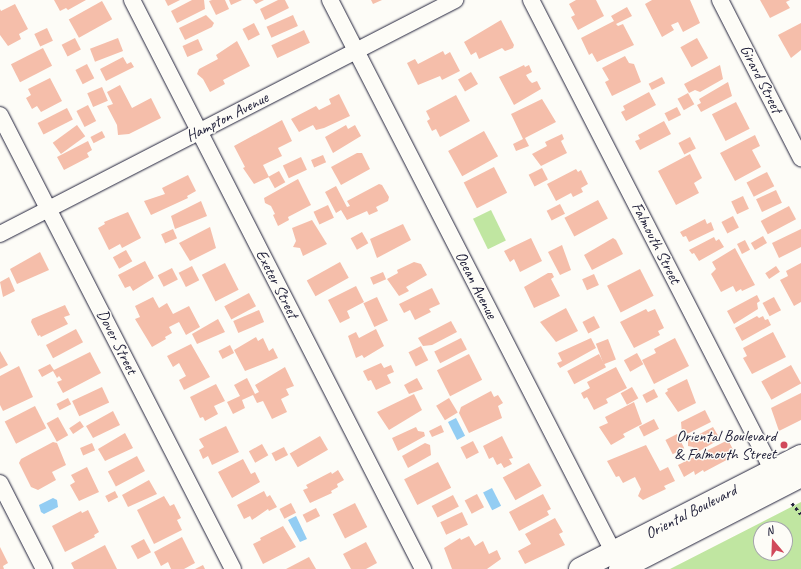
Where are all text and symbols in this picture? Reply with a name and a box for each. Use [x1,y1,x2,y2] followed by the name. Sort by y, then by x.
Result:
[736,42,786,116] street label: Girard Street
[183,88,271,146] street label: Hampton Avenue
[627,199,685,287] street label: Falmouth Street
[252,247,302,321] street label: Exeter Street
[451,248,501,322] street label: Ocean Avenue
[93,306,141,378] street label: Dover Street
[674,426,776,464] place label: Oriental Boulevard & Falmouth Street
[779,440,789,450] marker: Oriental Boulevard & Falmouth Street
[642,481,740,543] street label: Oriental Boulevard
[753,521,793,561] north arrow
[764,523,775,538] text: N

